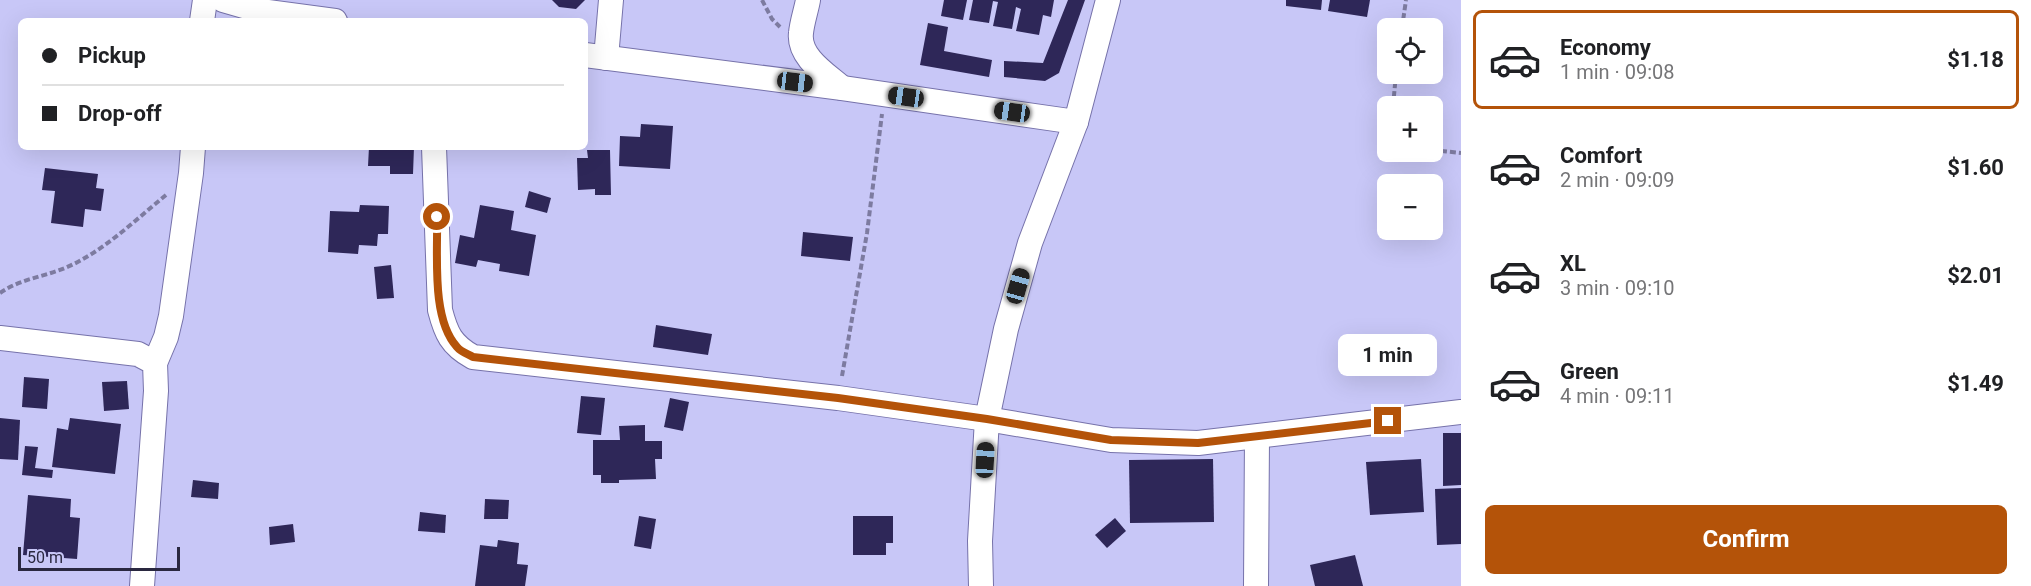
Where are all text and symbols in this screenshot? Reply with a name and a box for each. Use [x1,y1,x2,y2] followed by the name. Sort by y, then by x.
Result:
[1377,18,1443,240] map controls
[1377,18,1443,84] button: locate
[1488,33,1542,87] icon: car
[1560,35,1651,60] text: Economy
[78,43,146,68] text: Pickup
[1947,47,2004,72] text: $1.18
[1560,60,1675,84] text: 1 min · 09:08
[776,71,814,93] car
[887,86,925,108] car
[1377,96,1443,162] button: +
[78,101,162,126] text: Drop-off
[993,101,1031,123] car
[1488,141,1542,195] icon: car
[1560,143,1642,168] text: Comfort
[1947,155,2004,180] text: $1.60
[1560,168,1675,192] text: 2 min · 09:09
[1377,174,1443,240] button: −
[423,203,450,230] route start
[1488,249,1542,303] icon: car
[1560,251,1586,276] text: XL
[1947,263,2004,288] text: $2.01
[1004,266,1032,306] car
[1560,276,1675,300] text: 3 min · 09:10
[1338,334,1438,376] callout: 1 min
[1362,343,1413,367] text: 1 min
[1488,357,1542,411] icon: car
[1560,359,1619,384] text: Green
[1947,371,2004,396] text: $1.49
[1560,384,1675,408] text: 4 min · 09:11
[1374,407,1401,434] route end
[975,442,995,478] car
[1485,505,2007,574] button: Confirm
[18,544,180,572] scale bar
[27,548,63,567] text: 50 m

